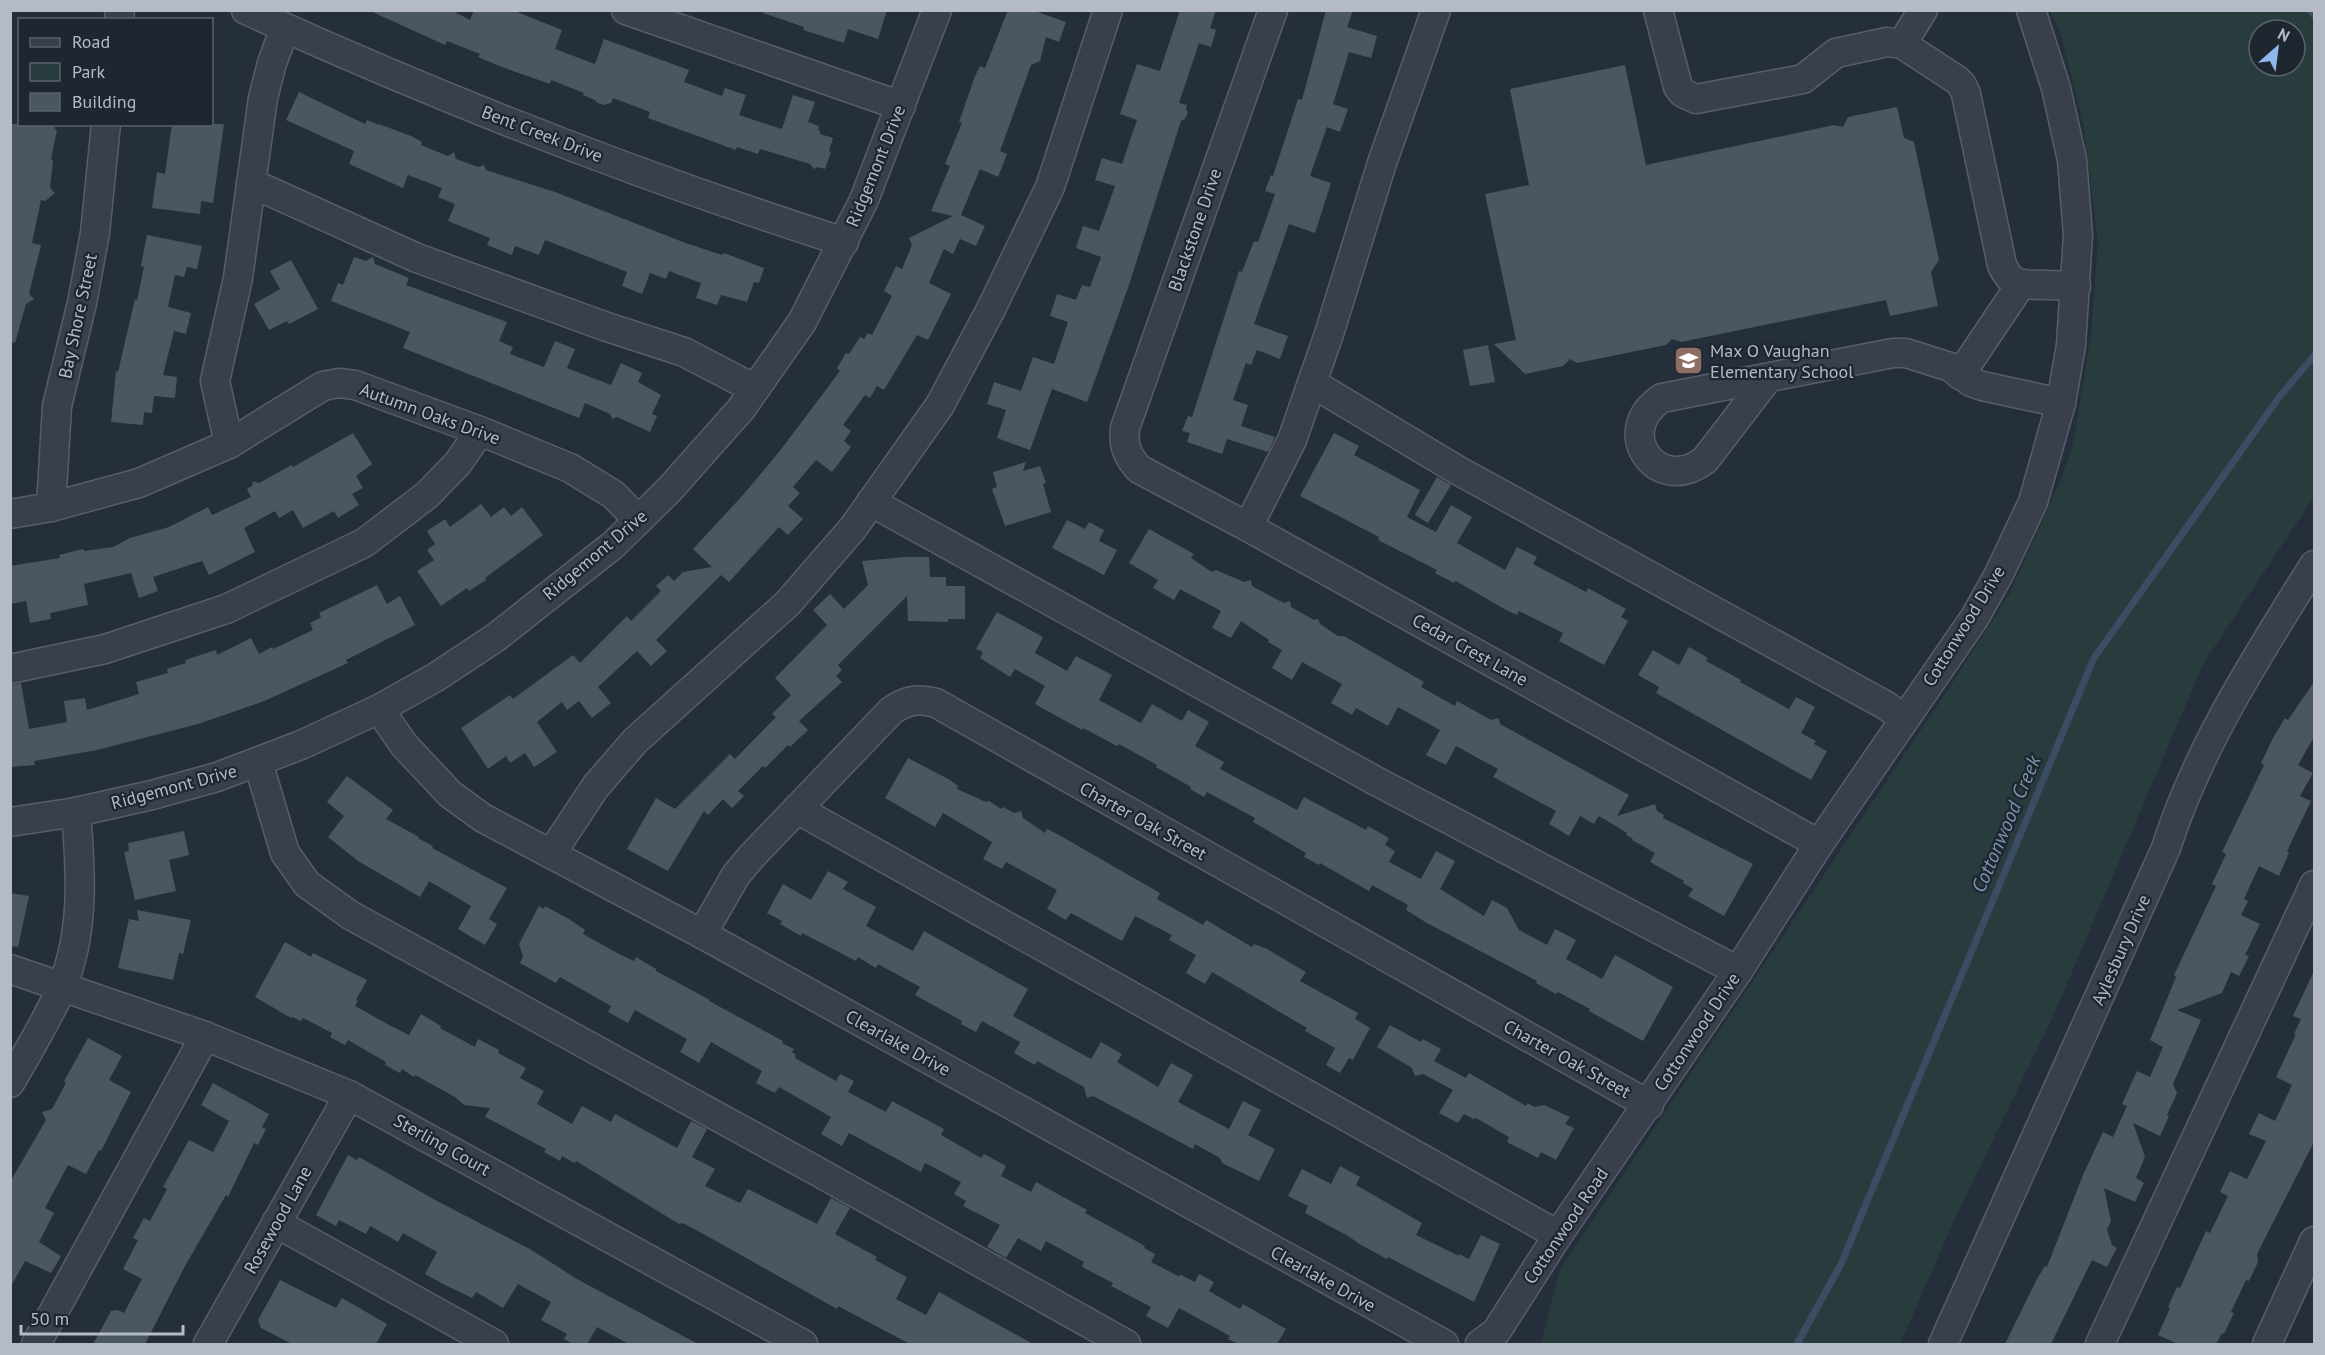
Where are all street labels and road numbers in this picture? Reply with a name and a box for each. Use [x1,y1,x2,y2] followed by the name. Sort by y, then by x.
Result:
[478,100,606,167] street label: Bent Creek Drive
[841,102,910,230] street label: Ridgemont Drive
[1163,165,1226,294] street label: Blackstone Drive
[53,251,102,380] street label: Bay Shore Street
[357,377,504,450] street label: Autumn Oaks Drive
[538,504,652,605] street label: Ridgemont Drive
[1917,561,2010,690] street label: Cottonwood Drive
[1408,608,1532,691] street label: Cedar Crest Lane
[108,759,239,814] street label: Ridgemont Drive
[1076,776,1211,865] street label: Charter Oak Street
[2086,891,2155,1009] street label: Aylesbury Drive
[1648,968,1745,1095] street label: Cottonwood Drive
[842,1004,955,1081] street label: Clearlake Drive
[1500,1014,1635,1103] street label: Charter Oak Street
[390,1109,495,1181] street label: Sterling Court
[238,1162,317,1278] street label: Rosewood Lane
[1518,1163,1613,1288] street label: Cottonwood Road
[1267,1240,1380,1317] street label: Clearlake Drive

